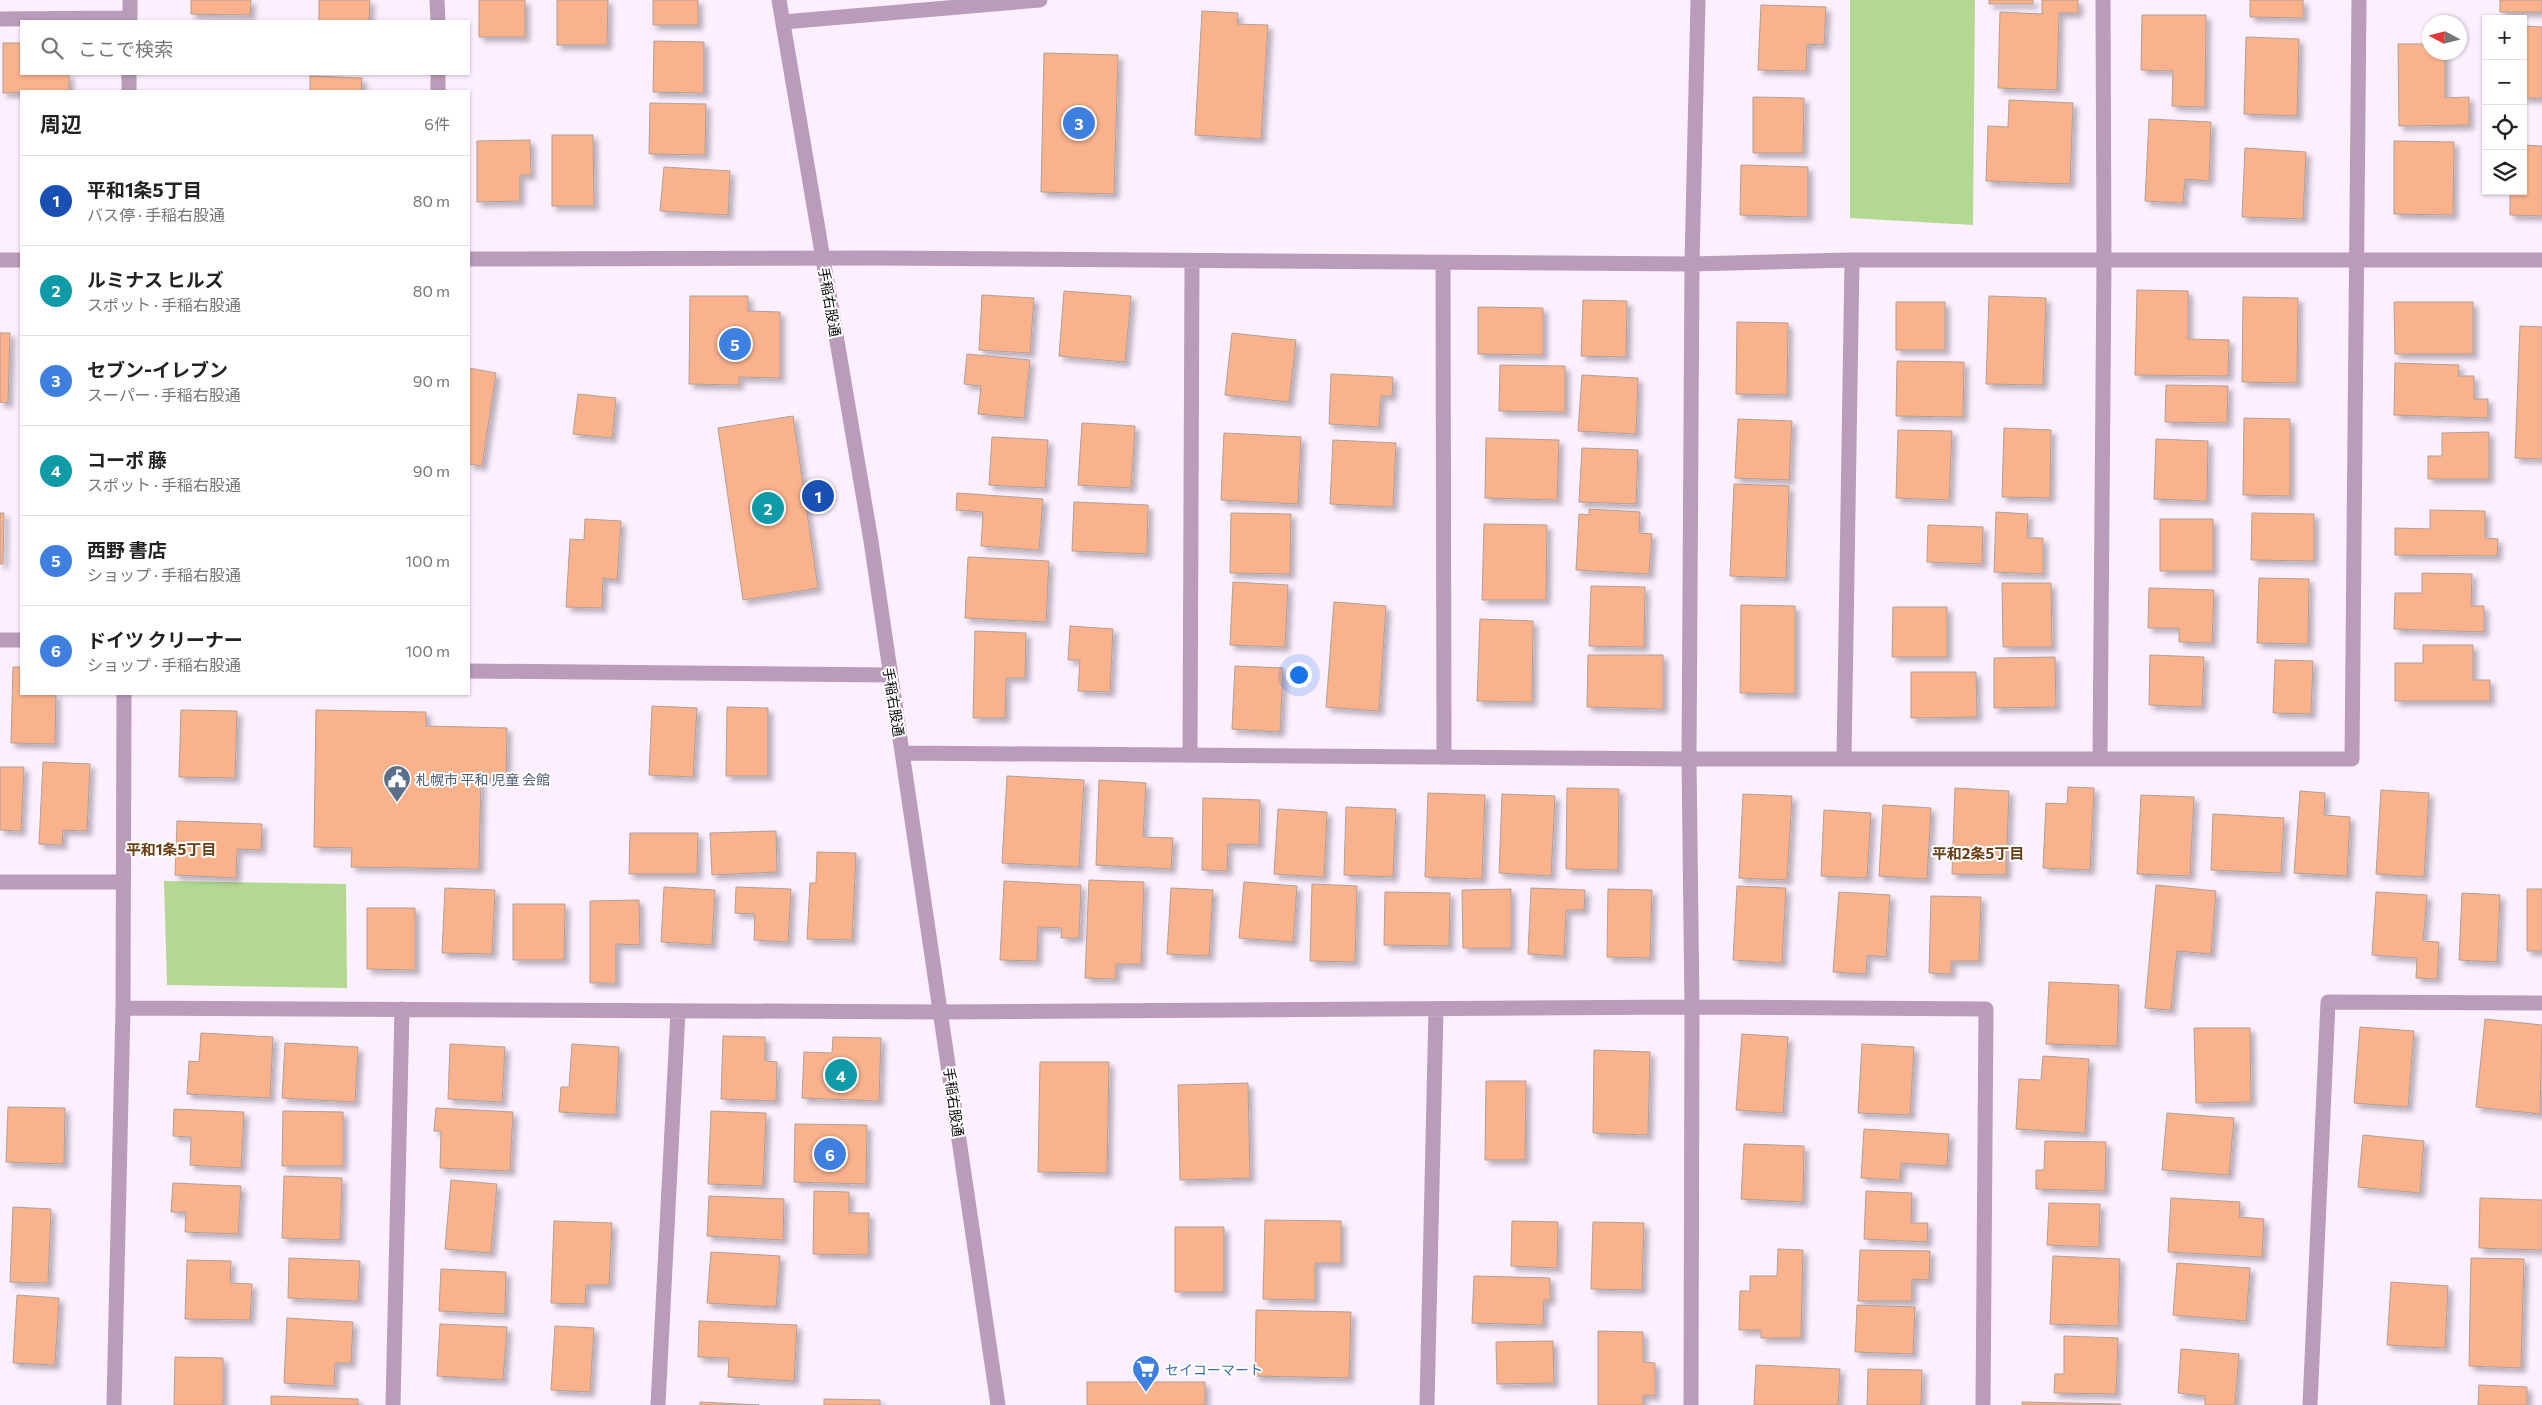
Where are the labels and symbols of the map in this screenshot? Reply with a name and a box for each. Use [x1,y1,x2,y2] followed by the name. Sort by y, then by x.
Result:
[2422,15,2467,60] north arrow
[1063,104,1095,142] pin: 3
[816,266,844,338] street label: 手稲右股通
[719,325,751,363] pin: 5
[802,477,834,515] pin: 1
[752,489,784,527] pin: 2
[1286,662,1312,688] your location
[880,666,908,738] street label: 手稲右股通
[382,764,412,803] public building icon: 札幌市 平和 児童 会館
[416,771,550,788] place label: 札幌市 平和 児童 会館
[126,840,216,858] district label: 平和1条5丁目
[1932,844,2024,862] district label: 平和2条5丁目
[825,1056,857,1094] pin: 4
[941,1066,967,1138] street label: 手稲右股通
[814,1135,846,1173] pin: 6
[1131,1354,1161,1393] supermarket icon: セイコーマート
[1165,1361,1263,1378] place label: セイコーマート

